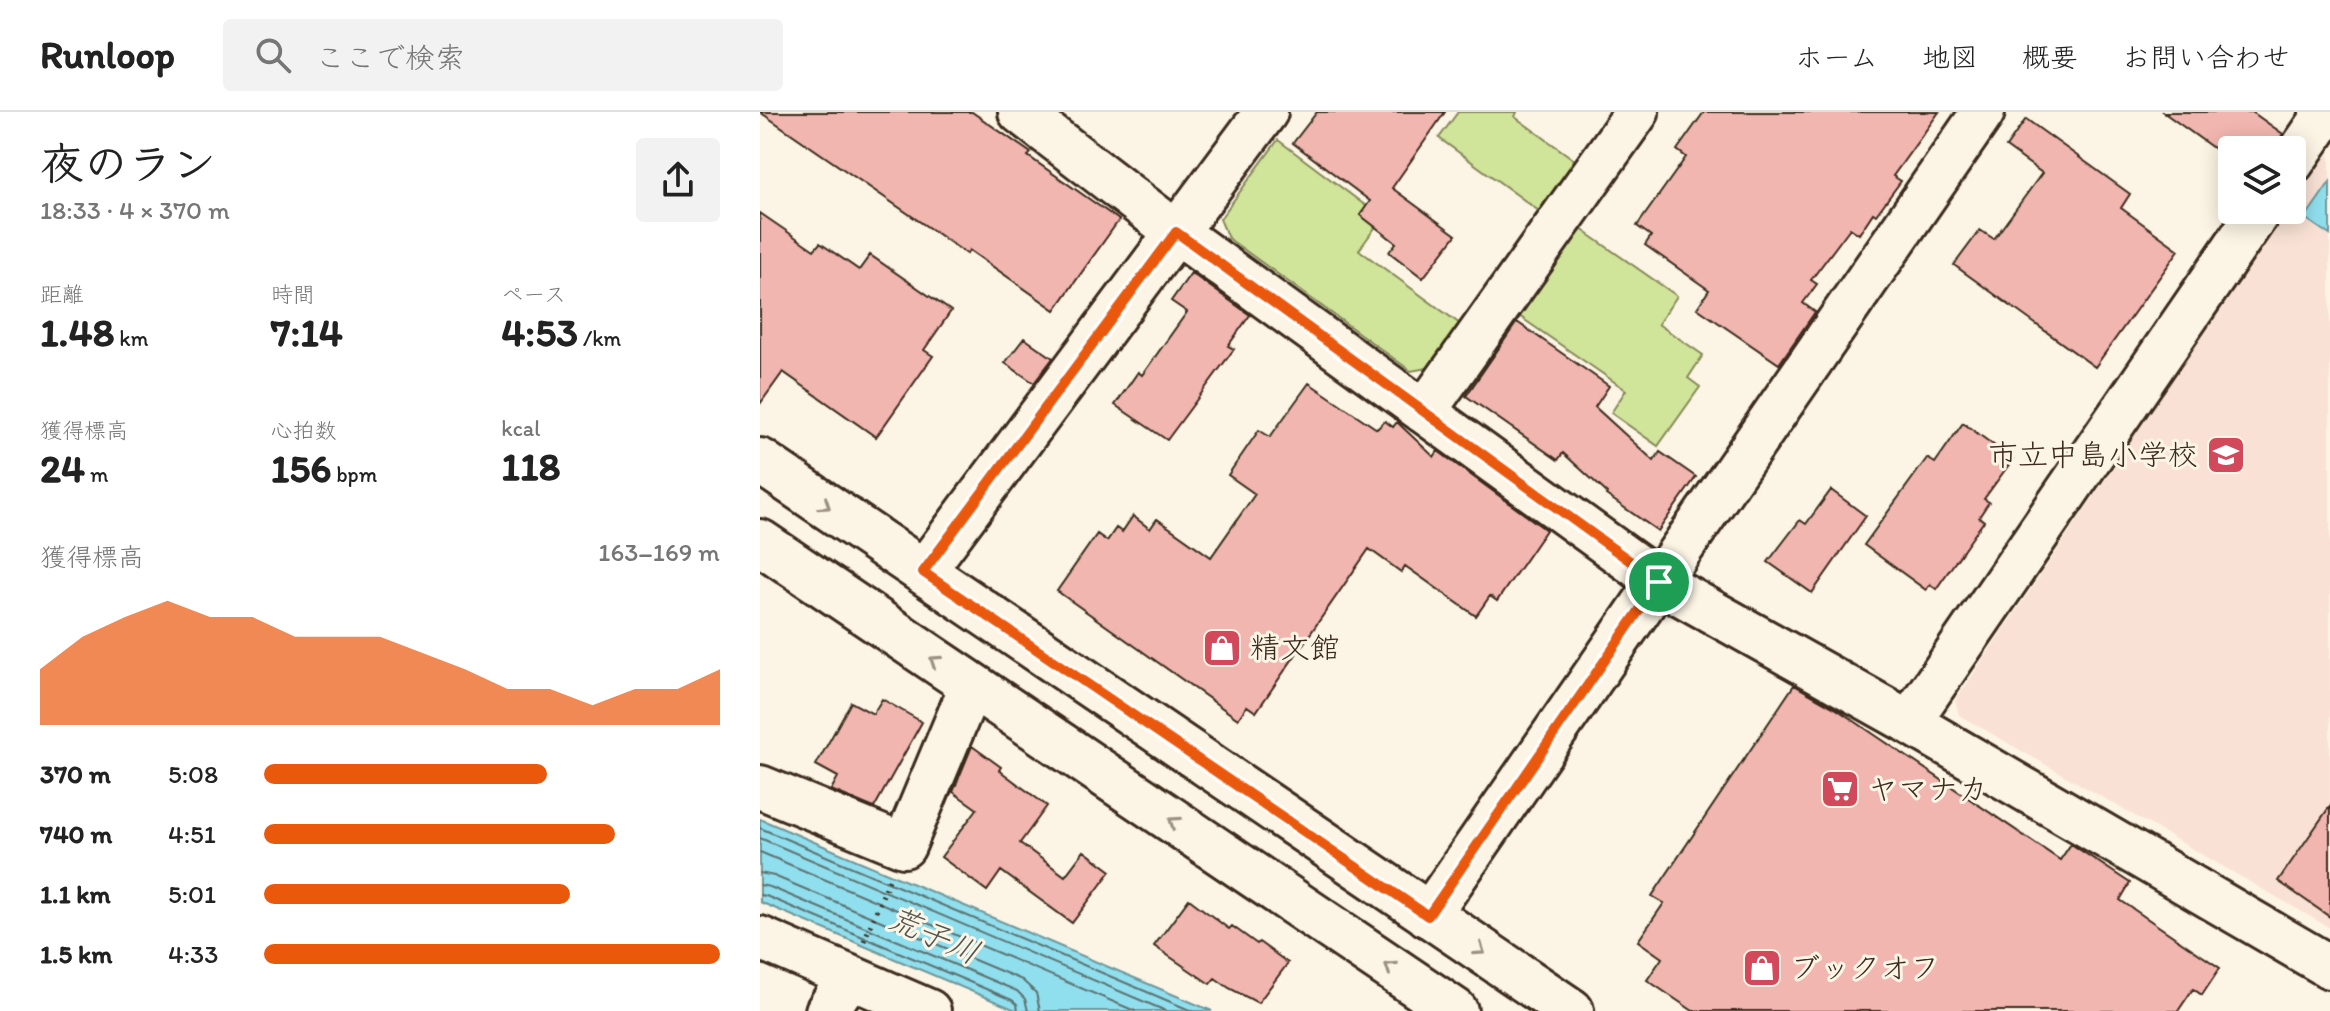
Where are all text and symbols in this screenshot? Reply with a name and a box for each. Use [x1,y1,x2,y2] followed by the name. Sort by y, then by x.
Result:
[223,19,783,91] search box
[40,32,175,78] text: Runloop
[251,33,295,77] icon: search
[315,39,465,76] text: ここで検索
[1795,40,1878,74] text: ホーム
[1922,40,1978,74] text: 地図
[2022,40,2078,74] text: 概要
[2122,40,2290,74] text: お問い合わせ
[2218,136,2306,224] map controls
[2218,136,2306,224] button: layers
[40,137,216,190] text: 夜のラン
[636,138,720,222] button: share
[40,194,230,226] text: 18:33 · 4 × 370 m
[40,281,84,308] text: 距離
[271,281,315,308] text: 時間
[501,281,566,308] text: ペース
[40,308,114,356] text: 1.48
[271,308,343,356] text: 7:14
[501,308,578,356] text: 4:53
[114,325,148,352] text: km
[578,325,621,352] text: /km
[501,415,540,442] text: kcal
[40,417,128,444] text: 獲得標高
[271,417,337,444] text: 心拍数
[2205,434,2247,476] school or university icon: 市立中島小学校
[1988,436,2198,473] place label: 市立中島小学校
[501,442,560,490] text: 118
[40,444,85,492] text: 24
[271,444,331,492] text: 156
[85,461,109,488] text: m
[331,461,377,488] text: bpm
[816,495,830,510] one-way arrow
[598,536,720,568] text: 163–169 m
[40,541,144,573] text: 獲得標高
[1625,548,1693,616] pin
[1637,560,1681,604] icon: arrive
[1201,627,1243,669] shop icon: 精文館
[1250,629,1340,666] place label: 精文館
[930,656,944,671] one-way arrow
[40,758,111,790] text: 370 m
[168,758,218,790] text: 5:08
[1819,768,1861,810] supermarket icon: ヤマナカ
[1868,770,1988,807] place label: ヤマナカ
[1168,817,1183,832] one-way arrow
[40,818,112,850] text: 740 m
[168,818,216,850] text: 4:51
[40,878,111,910] text: 1.1 km
[168,878,216,910] text: 5:01
[882,898,986,972] water label: 荒子川
[40,938,112,970] text: 1.5 km
[168,938,218,970] text: 4:33
[1471,940,1486,955] one-way arrow
[1741,947,1783,989] shop icon: ブックオフ
[1790,949,1940,986] place label: ブックオフ
[1384,962,1398,977] one-way arrow

